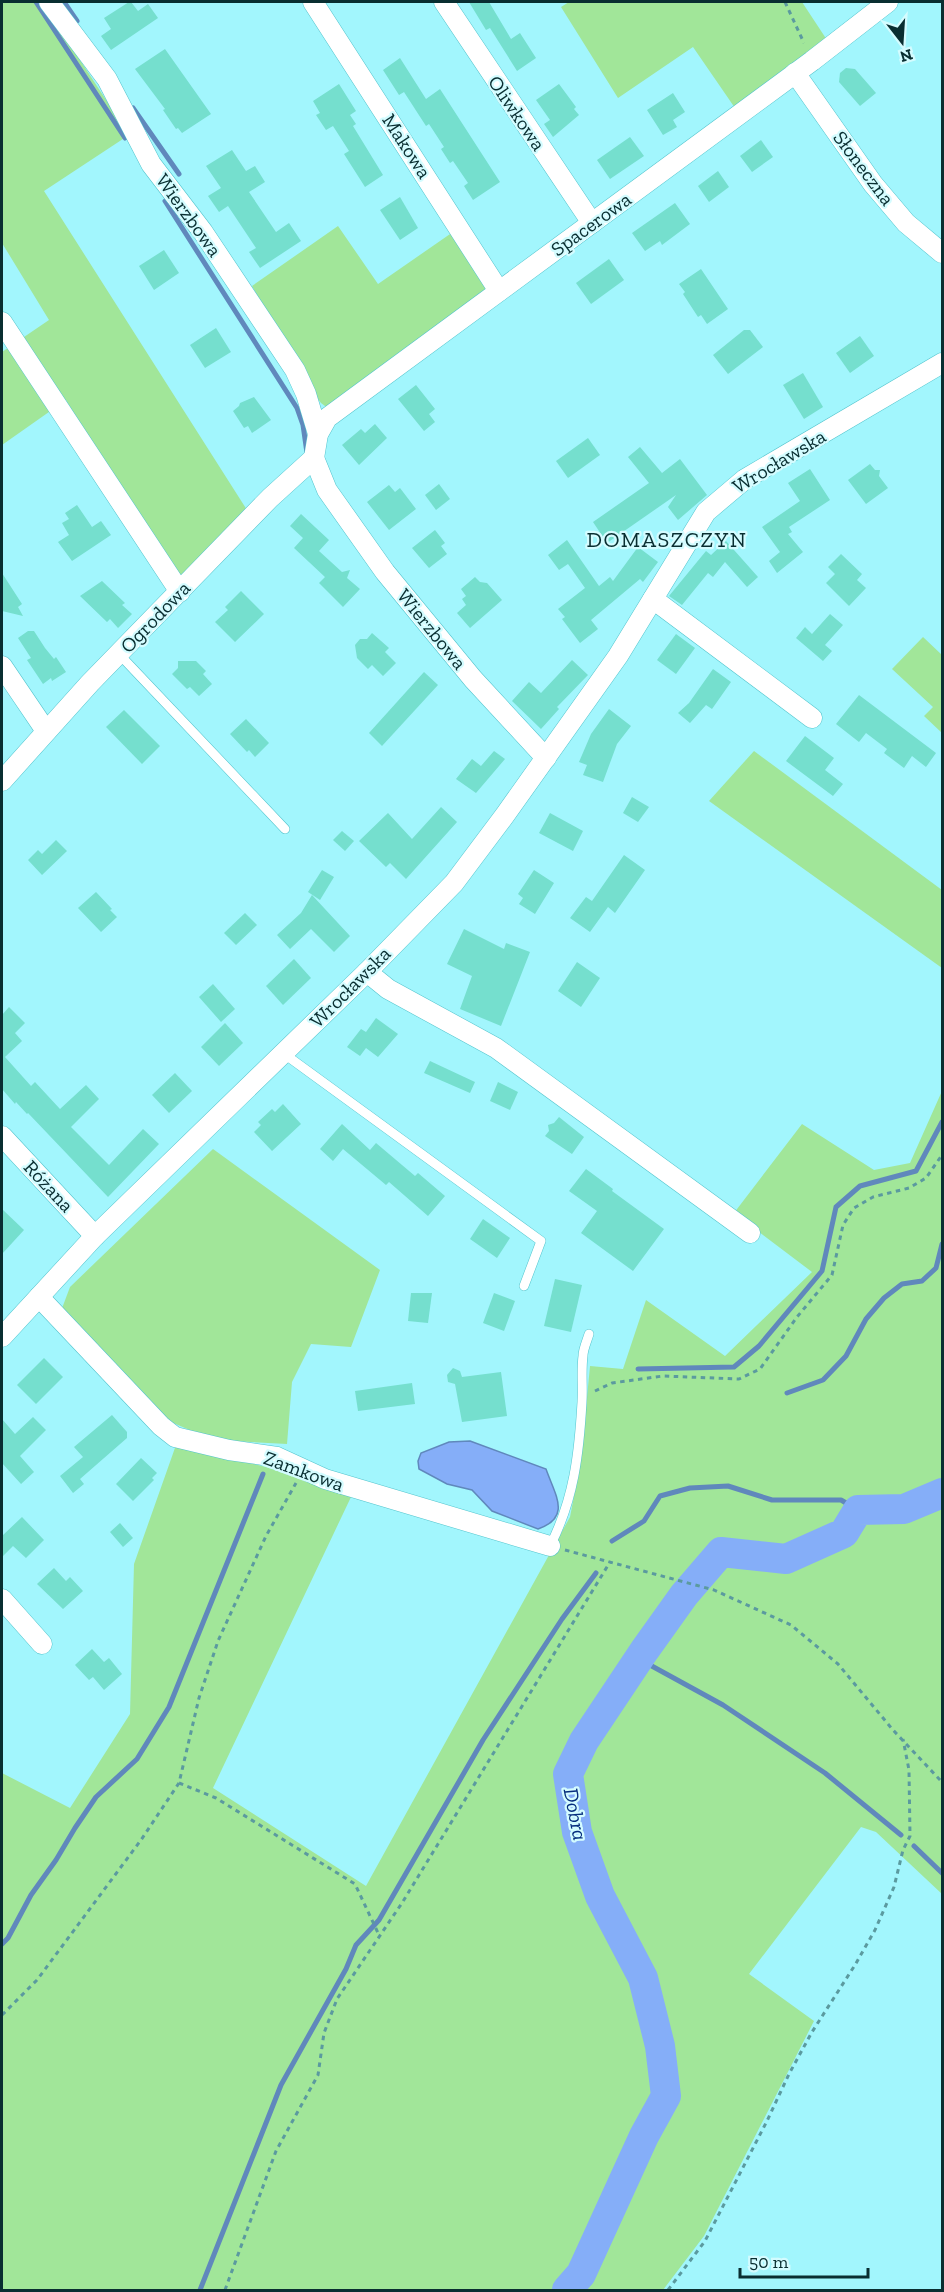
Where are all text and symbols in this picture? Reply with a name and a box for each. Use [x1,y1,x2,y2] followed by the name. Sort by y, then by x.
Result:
[872,12,932,72] north arrow
[898,45,915,67] text: N
[483,71,551,155] street label: Oliwkowa
[377,109,437,183] street label: Makowa
[828,126,900,210] street label: Słoneczna
[151,169,227,261] street label: Wierzbowa
[546,187,636,261] street label: Spacerowa
[728,424,830,498] street label: Wrocławska
[587,526,747,553] district label: DOMASZCZYN
[115,576,195,658] street label: Ogrodowa
[392,584,472,674] street label: Wierzbowa
[305,941,396,1032] street label: Wrocławska
[19,1155,79,1217] street label: Różana
[261,1445,348,1497] street label: Zamkowa
[559,1786,593,1842] water label: Dobra
[740,2241,868,2279] scale bar
[749,2251,789,2273] text: 50 m

